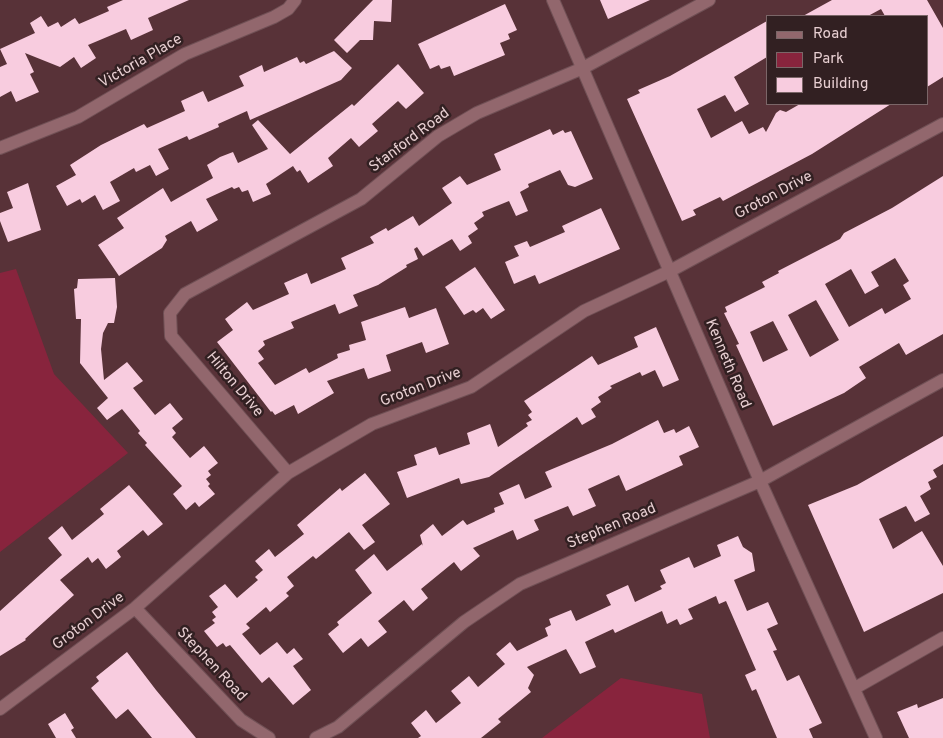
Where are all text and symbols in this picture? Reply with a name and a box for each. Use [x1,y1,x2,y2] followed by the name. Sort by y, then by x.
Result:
[766,15,928,105] legend
[813,25,848,44] text: Road
[96,31,186,93] street label: Victoria Place
[813,50,844,69] text: Park
[813,75,868,94] text: Building
[366,105,454,177] street label: Stanford Road
[732,168,816,224] street label: Groton Drive
[700,317,754,411] street label: Kenneth Road
[202,349,266,421] street label: Hilton Drive
[378,364,464,412] street label: Groton Drive
[565,500,659,554] street label: Stephen Road
[50,589,128,655] street label: Groton Drive
[172,624,250,706] street label: Stephen Road

